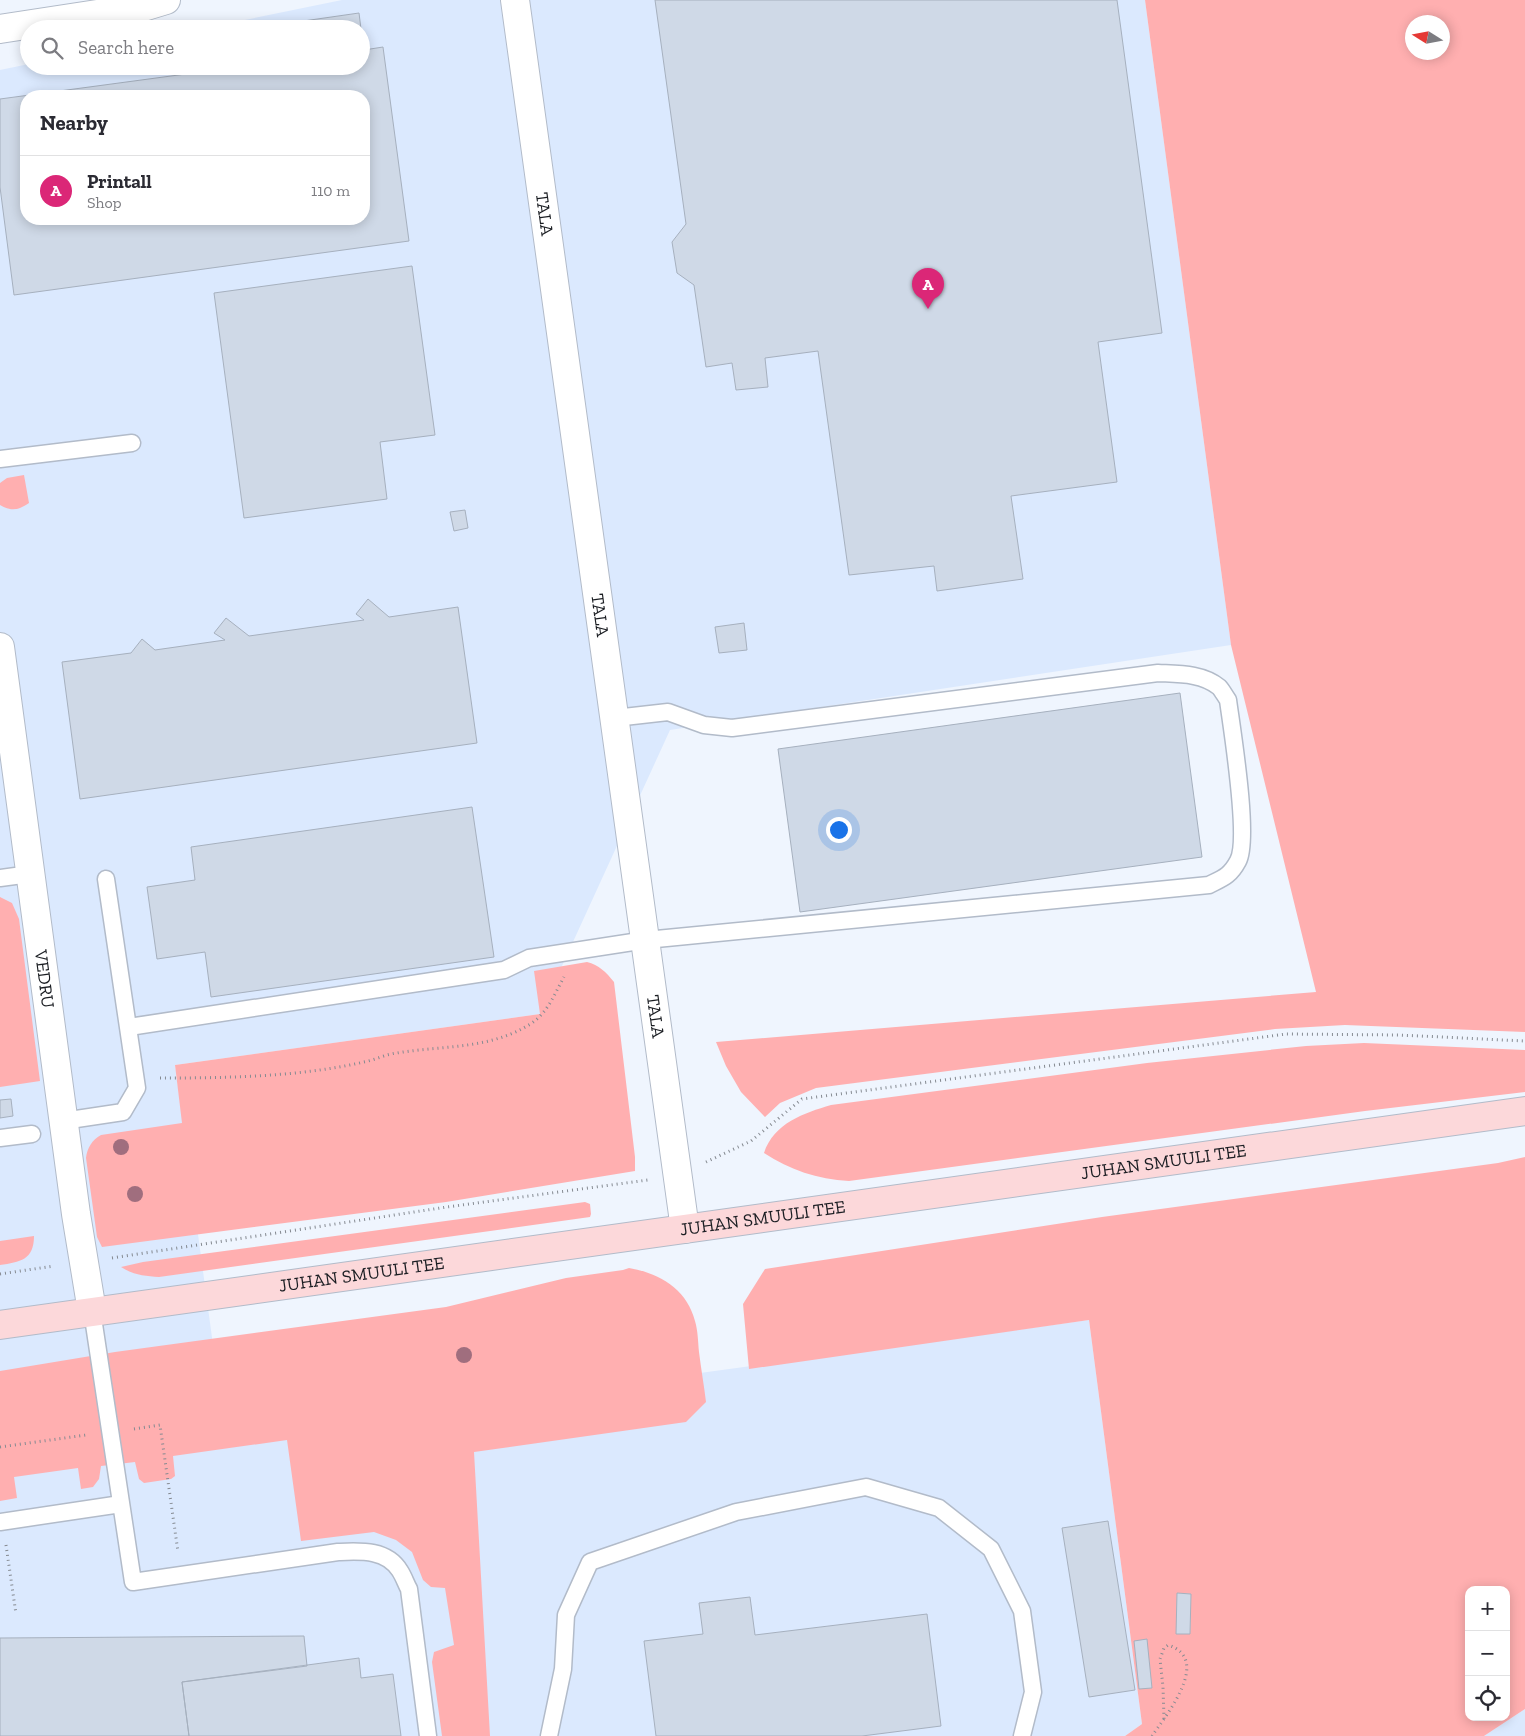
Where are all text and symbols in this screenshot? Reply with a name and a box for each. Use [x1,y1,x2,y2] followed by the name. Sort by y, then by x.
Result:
[1405,15,1450,60] north arrow
[20,20,370,75] search box
[38,34,66,62] icon: search
[78,36,174,59] text: Search here
[40,110,108,135] text: Nearby
[87,170,152,193] text: Printall
[51,181,62,200] text: A
[311,181,350,200] text: 110 m
[531,191,559,237] street label: TALA
[87,193,122,212] text: Shop
[912,268,944,309] pin: A
[586,592,614,638] street label: TALA
[826,817,852,843] your location
[30,948,59,1010] street label: VEDRU
[642,993,669,1040] street label: TALA
[1079,1139,1248,1184] street label: JUHAN SMUULI TEE
[678,1196,847,1240] street label: JUHAN SMUULI TEE
[277,1252,446,1297] street label: JUHAN SMUULI TEE
[1465,1586,1510,1721] map controls
[1465,1586,1510,1631] button: +
[1465,1631,1510,1676] button: −
[1465,1676,1510,1721] button: locate

